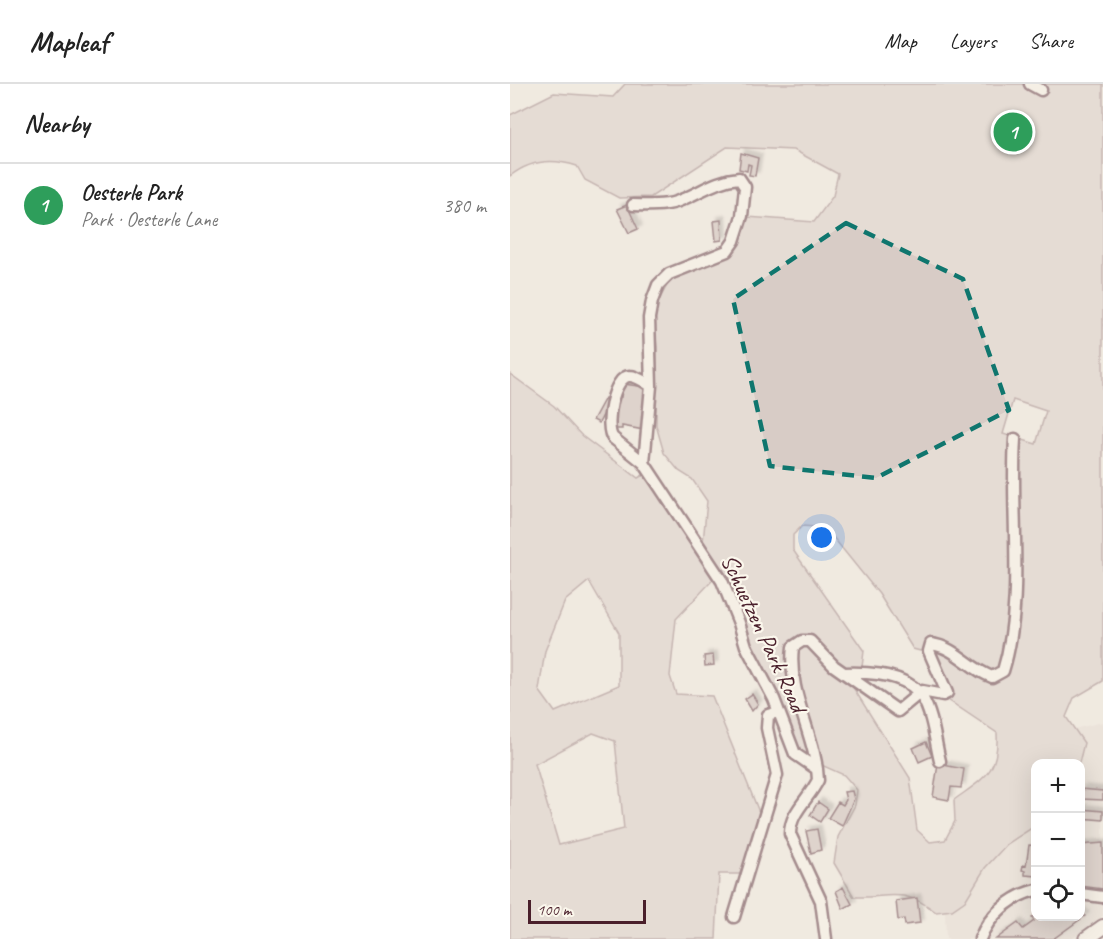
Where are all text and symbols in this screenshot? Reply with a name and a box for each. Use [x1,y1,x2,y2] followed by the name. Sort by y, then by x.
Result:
[30,24,108,59] text: Mapleaf
[884,28,917,54] text: Map
[950,28,996,54] text: Layers
[1029,28,1073,54] text: Share
[24,107,89,140] text: Nearby
[994,110,1032,154] pin: 1
[81,179,182,207] text: Oesterle Park
[39,193,48,218] text: 1
[443,193,486,218] text: 380 m
[81,207,217,232] text: Park · Oesterle Lane
[807,523,836,552] your location
[714,549,815,720] street label: Schuetzen Park Road
[1031,759,1085,921] map controls
[1031,759,1085,813] button: +
[1031,813,1085,867] button: −
[1031,867,1085,921] button: locate
[528,897,646,924] scale bar
[537,900,571,920] text: 100 m

